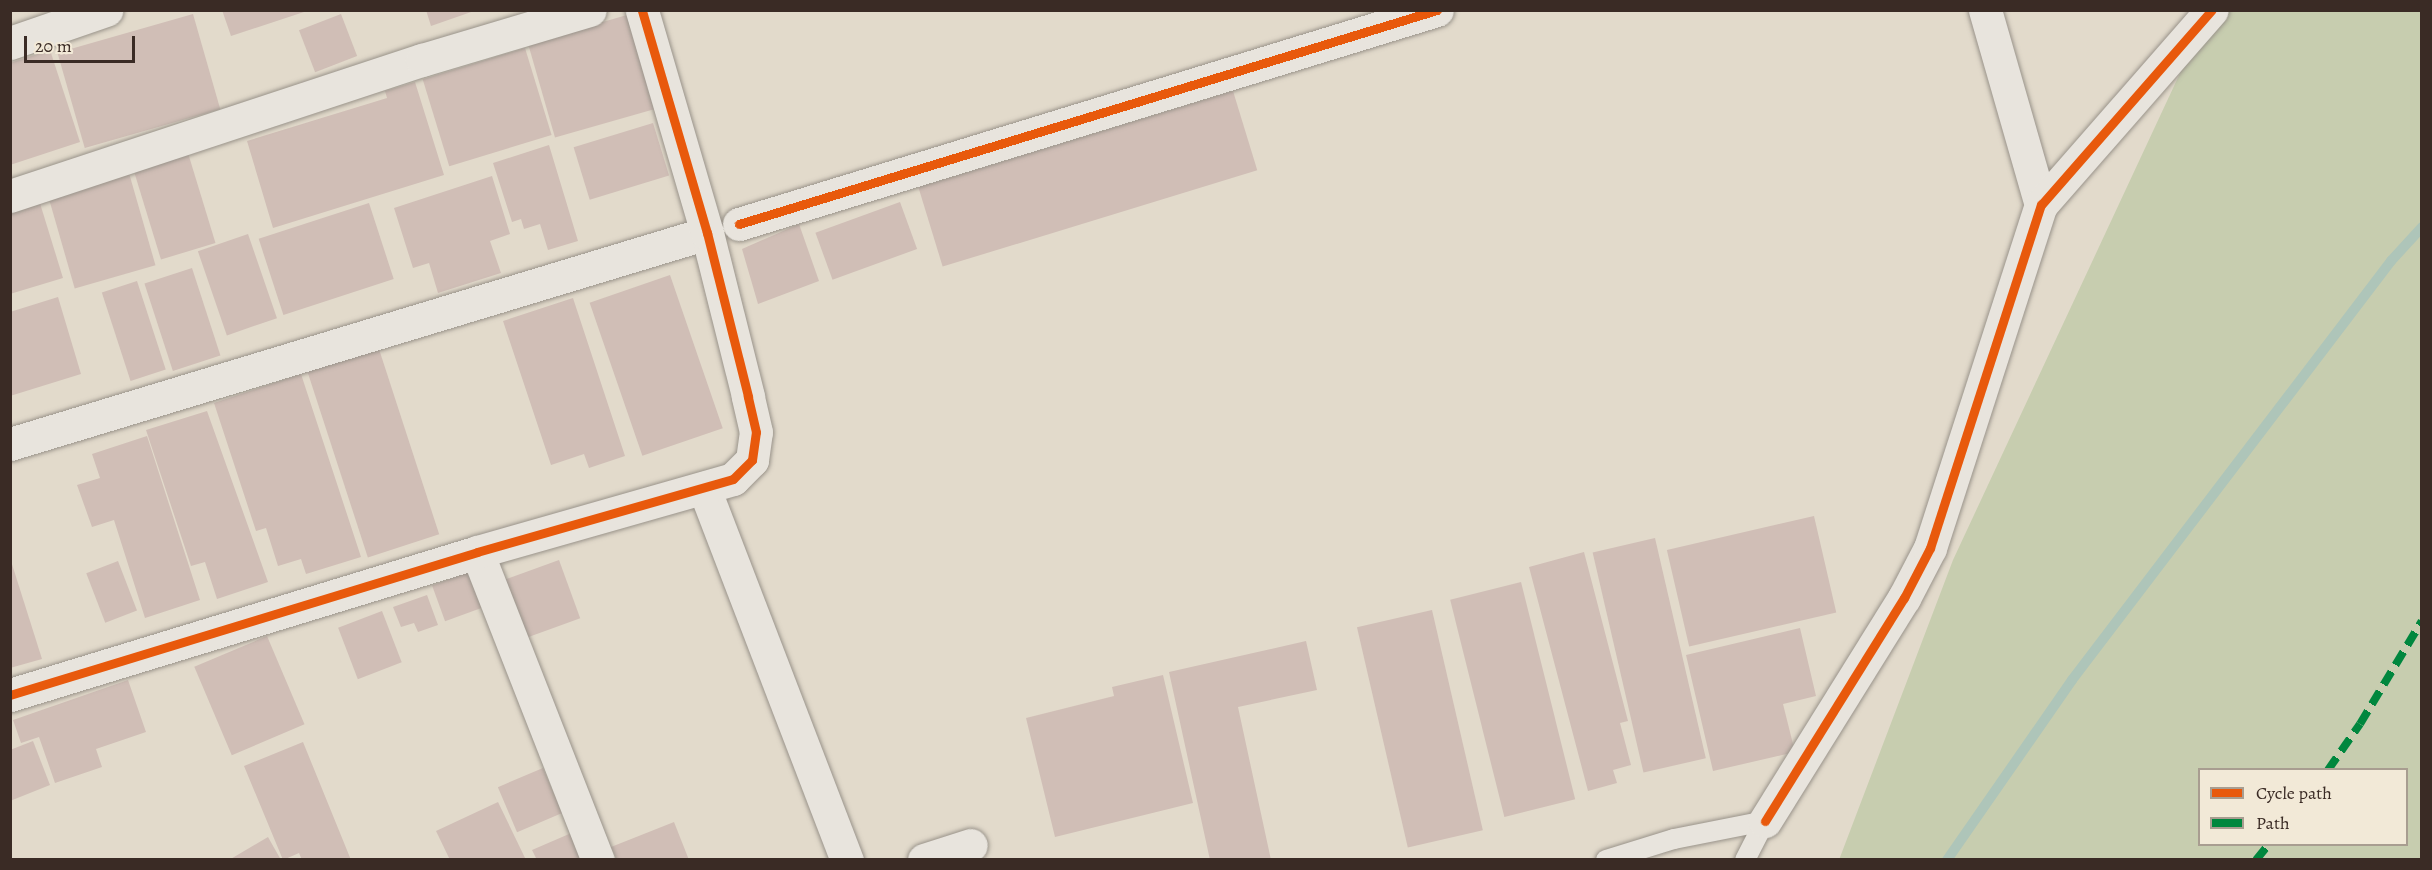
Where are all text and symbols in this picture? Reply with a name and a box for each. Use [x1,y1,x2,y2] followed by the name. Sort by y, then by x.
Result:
[27,24,138,62] scale bar
[35,34,72,58] text: 20 m
[2198,768,2408,846] legend
[2256,781,2332,805] text: Cycle path
[2256,811,2290,835] text: Path

